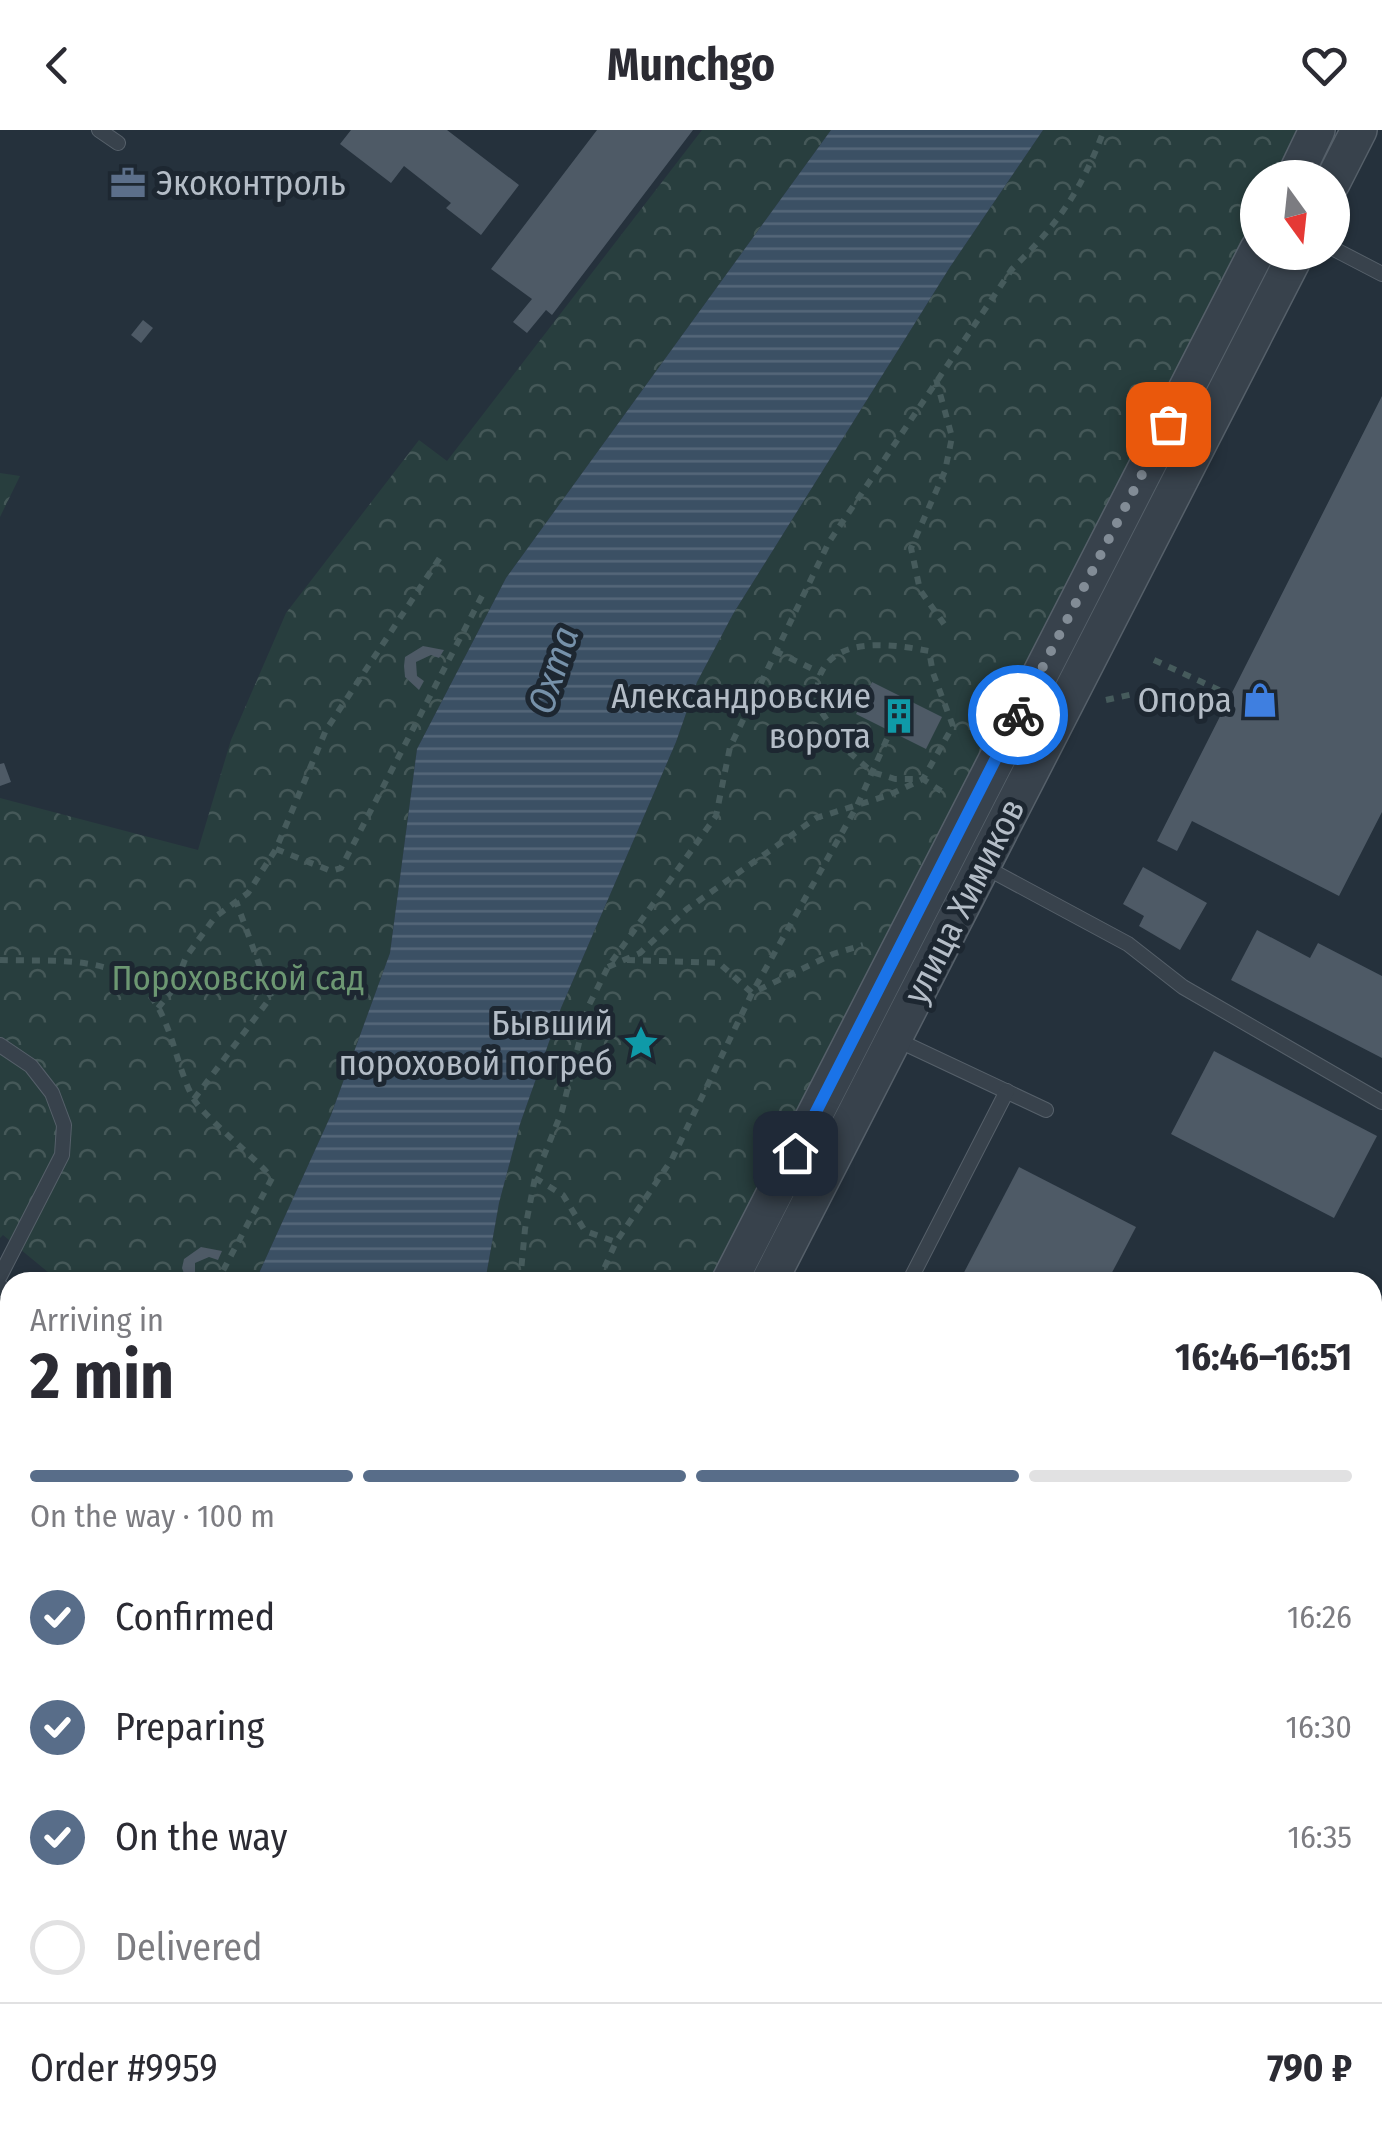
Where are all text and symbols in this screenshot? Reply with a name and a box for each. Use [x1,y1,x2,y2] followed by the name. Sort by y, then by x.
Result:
[30,38,85,93] icon: back
[607,38,775,92] text: Munchgo
[1297,38,1352,93] icon: heart
[1240,160,1350,270] north arrow
[1240,160,1350,270] map controls
[156,162,346,204] place label: Экоконтроль
[109,164,147,202] office icon: Экоконтроль
[1126,382,1211,467] pin
[1141,397,1196,452] icon: bag
[517,621,589,719] water label: Охта
[968,665,1068,765] courier
[611,675,871,757] place label: Александровские ворота
[1138,679,1232,721] place label: Опора
[1241,681,1279,719] shop icon: Опора
[991,688,1046,743] icon: bike
[880,697,918,735] building icon: Александровские ворота
[894,792,1034,1010] street label: улица Химиков
[111,957,365,999] park label: Пороховской сад
[338,1002,613,1084] place label: Бывший пороховой погреб
[622,1024,660,1062] place icon: Бывший пороховой погреб
[753,1111,838,1196] pin
[768,1126,823,1181] icon: home
[30,1301,164,1339] text: Arriving in
[1175,1334,1352,1380] text: 16:46–16:51
[30,1337,174,1415] text: 2 min
[30,1497,275,1535] text: On the way · 100 m
[30,1590,85,1645] icon: check
[115,1594,275,1640] text: Confirmed
[1287,1598,1352,1636] text: 16:26
[30,1700,85,1755] icon: check
[115,1704,264,1750] text: Preparing
[1285,1708,1352,1746] text: 16:30
[30,1810,85,1865] icon: check
[115,1814,287,1860] text: On the way
[1287,1818,1352,1856] text: 16:35
[115,1924,262,1970] text: Delivered
[30,2045,218,2091] text: Order #9959
[1267,2045,1352,2091] text: 790 ₽

